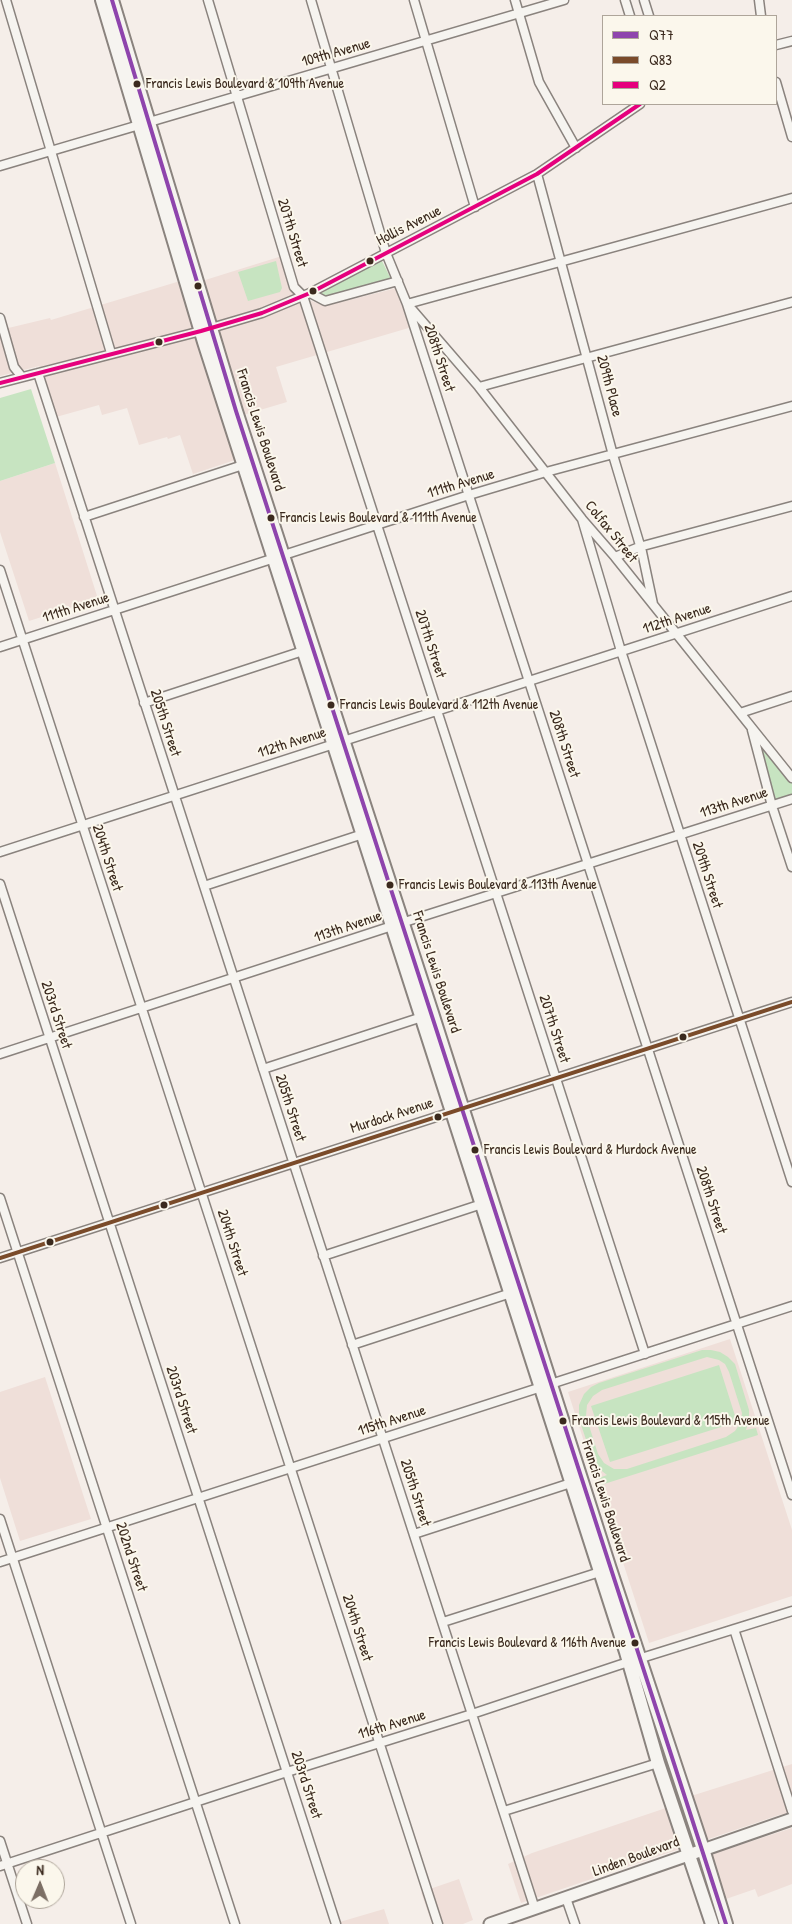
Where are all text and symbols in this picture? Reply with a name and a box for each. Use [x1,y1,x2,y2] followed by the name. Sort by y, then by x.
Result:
[602,15,777,105] legend
[649,24,674,45] text: Q77
[300,35,372,71] street label: 109th Avenue
[649,49,672,70] text: Q83
[649,74,666,95] text: Q2
[146,76,344,92] place label: Francis Lewis Boulevard & 109th Avenue
[132,79,142,89] marker: Francis Lewis Boulevard & 109th Avenue
[273,196,311,270] street label: 207th Street
[374,202,444,250] street label: Hollis Avenue
[365,256,375,266] unlabelled marker
[193,281,203,291] unlabelled marker
[308,286,318,296] unlabelled marker
[420,322,458,394] street label: 208th Street
[154,337,164,347] unlabelled marker
[592,353,626,419] street label: 209th Place
[232,367,288,493] street label: Francis Lewis Boulevard
[425,465,497,503] street label: 111th Avenue
[581,497,641,567] street label: Colfax Street
[280,510,477,526] place label: Francis Lewis Boulevard & 111th Avenue
[266,513,276,523] marker: Francis Lewis Boulevard & 111th Avenue
[40,589,112,627] street label: 111th Avenue
[641,599,713,639] street label: 112th Avenue
[410,607,450,681] street label: 207th Street
[146,687,184,759] street label: 205th Street
[340,697,538,713] place label: Francis Lewis Boulevard & 112th Avenue
[326,700,336,710] marker: Francis Lewis Boulevard & 112th Avenue
[545,708,583,780] street label: 208th Street
[256,723,328,763] street label: 112th Avenue
[698,784,770,822] street label: 113th Avenue
[88,822,126,894] street label: 204th Street
[688,839,726,911] street label: 209th Street
[399,877,597,893] place label: Francis Lewis Boulevard & 113th Avenue
[385,880,395,890] marker: Francis Lewis Boulevard & 113th Avenue
[312,907,384,947] street label: 113th Avenue
[408,909,464,1035] street label: Francis Lewis Boulevard
[37,979,75,1051] street label: 203rd Street
[534,992,574,1066] street label: 207th Street
[678,1032,688,1042] unlabelled marker
[271,1072,309,1144] street label: 205th Street
[348,1094,436,1138] street label: Murdock Avenue
[433,1112,443,1122] unlabelled marker
[484,1142,696,1158] place label: Francis Lewis Boulevard & Murdock Avenue
[470,1145,480,1155] marker: Francis Lewis Boulevard & Murdock Avenue
[692,1164,730,1236] street label: 208th Street
[159,1200,169,1210] unlabelled marker
[213,1207,251,1279] street label: 204th Street
[45,1237,55,1247] unlabelled marker
[162,1364,200,1436] street label: 203rd Street
[356,1402,428,1440] street label: 115th Avenue
[572,1413,770,1429] place label: Francis Lewis Boulevard & 115th Avenue
[558,1416,568,1426] marker: Francis Lewis Boulevard & 115th Avenue
[577,1438,633,1564] street label: Francis Lewis Boulevard
[396,1457,434,1529] street label: 205th Street
[111,1520,151,1594] street label: 202nd Street
[338,1592,376,1664] street label: 204th Street
[429,1635,626,1651] place label: Francis Lewis Boulevard & 116th Avenue
[630,1638,640,1648] marker: Francis Lewis Boulevard & 116th Avenue
[356,1706,428,1744] street label: 116th Avenue
[287,1749,325,1821] street label: 203rd Street
[590,1833,682,1881] street label: Linden Boulevard
[15,1859,65,1909] north arrow
[36,1860,44,1879] text: N

